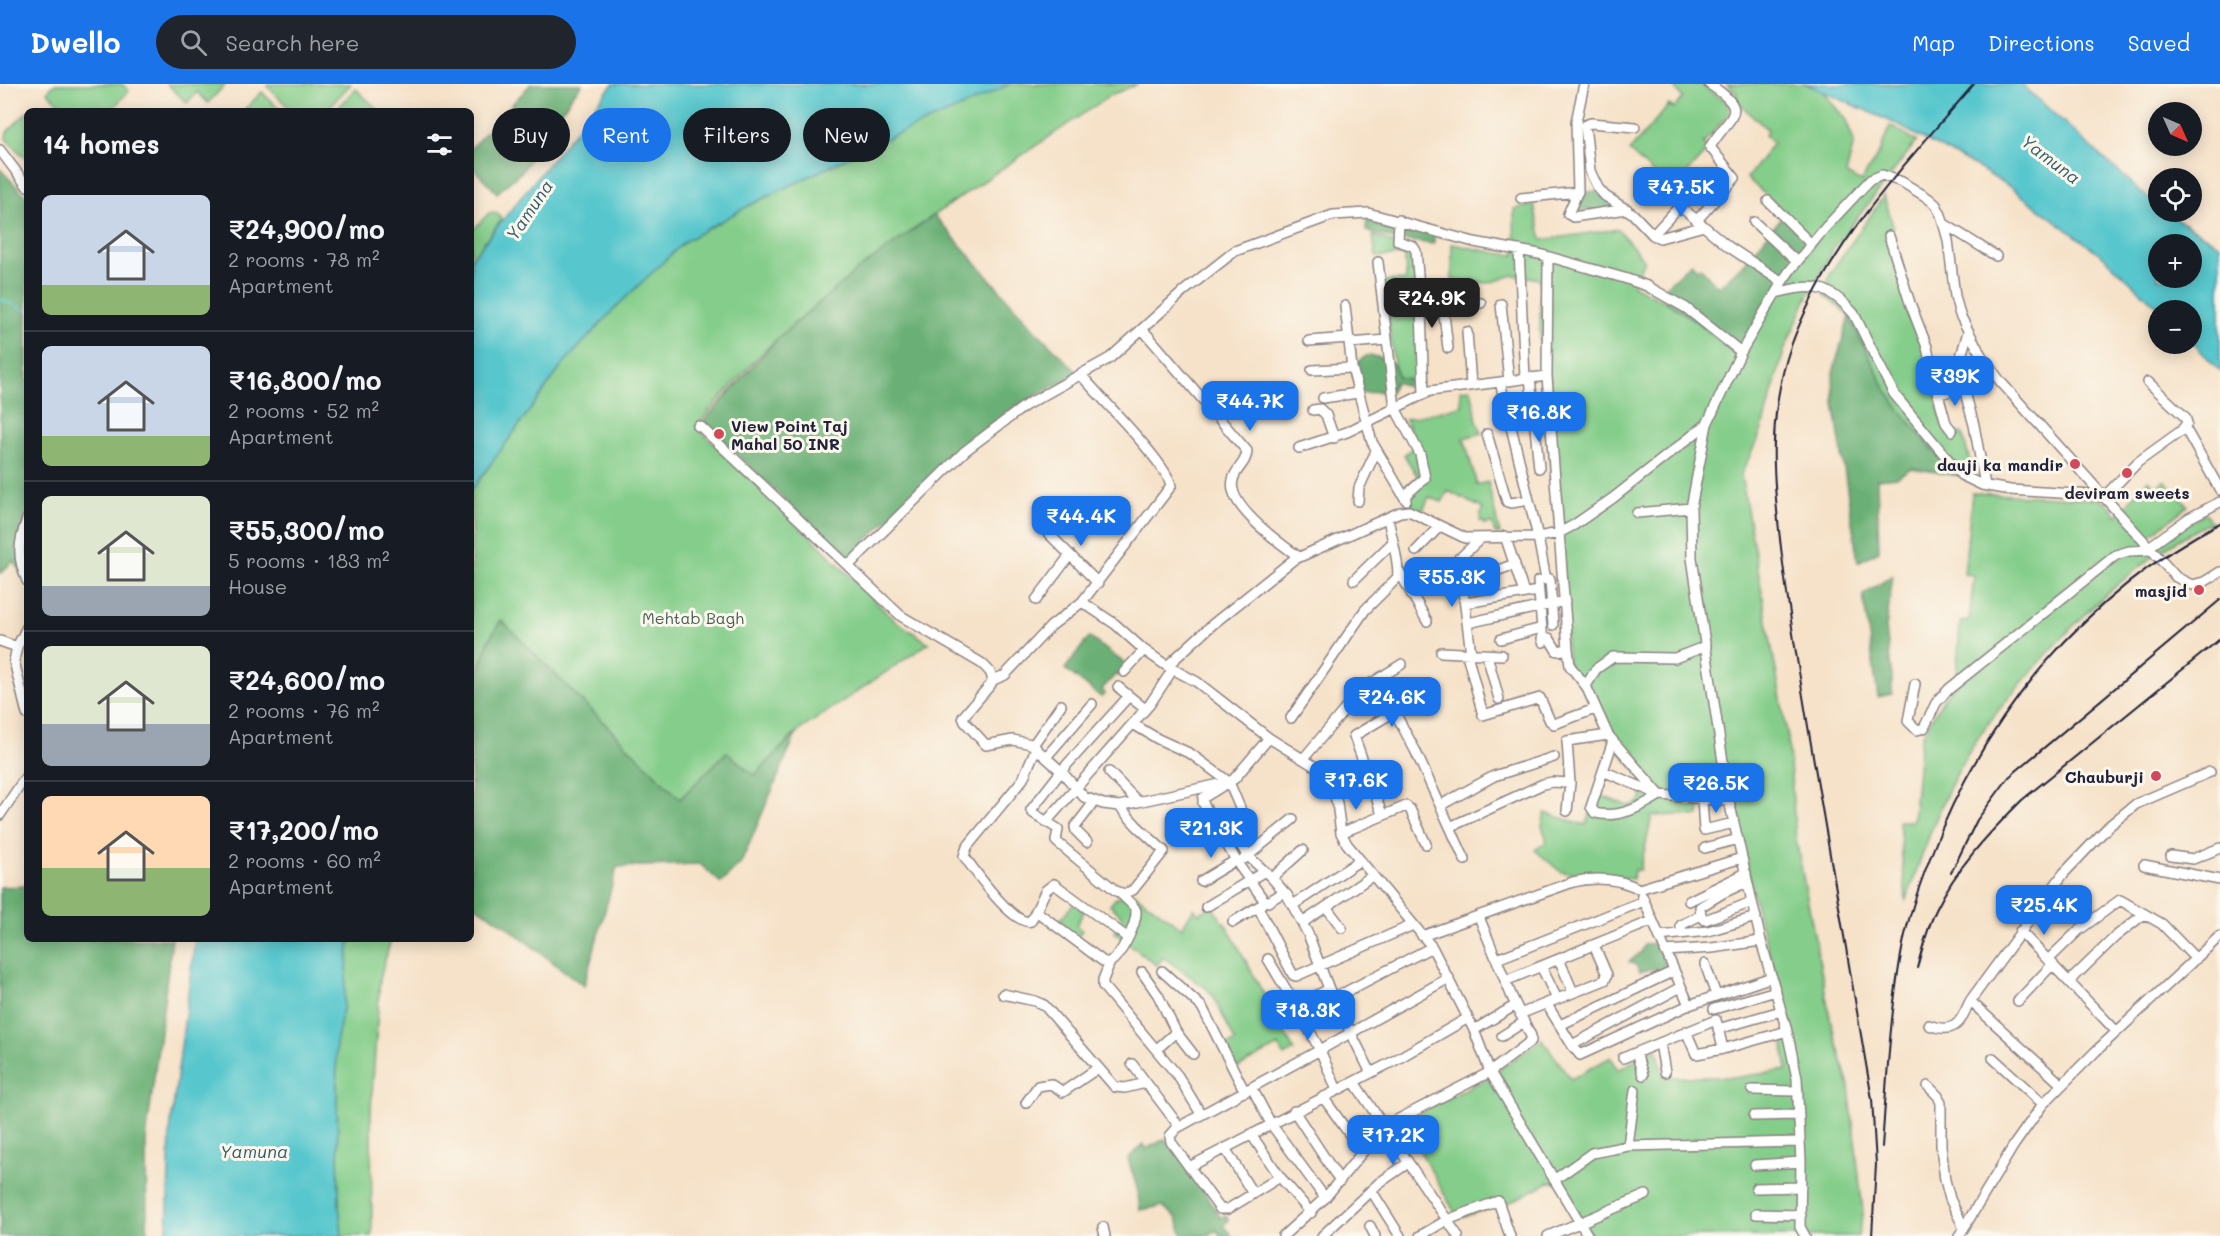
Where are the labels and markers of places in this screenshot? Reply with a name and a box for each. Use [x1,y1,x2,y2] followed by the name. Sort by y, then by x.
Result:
[1632,167,1730,218] pin: ₹47.5K
[1383,278,1481,329] pin: ₹24.9K
[1919,356,1991,407] pin: ₹39K
[1201,381,1299,432] pin: ₹44.7K
[1490,392,1588,443] pin: ₹16.8K
[731,415,848,454] place label: View Point Taj Mahal 50 INR
[712,427,726,441] marker: View Point Taj Mahal 50 INR
[1937,454,2063,475] place label: dauji ka mandir
[2068,457,2082,471] marker: dauji ka mandir
[2120,466,2134,480] marker: deviram sweets
[2065,482,2190,503] place label: deviram sweets
[1032,496,1130,547] pin: ₹44.4K
[1403,557,1501,608] pin: ₹55.3K
[2135,580,2187,601] place label: masjid
[2192,583,2206,597] marker: masjid
[1343,677,1441,728] pin: ₹24.6K
[1307,760,1405,811] pin: ₹17.6K
[1667,763,1765,814] pin: ₹26.5K
[2065,766,2144,787] place label: Chauburji
[2149,769,2163,783] marker: Chauburji
[1162,808,1260,859] pin: ₹21.3K
[1995,885,2093,936] pin: ₹25.4K
[1259,990,1357,1041] pin: ₹18.3K
[1344,1115,1442,1166] pin: ₹17.2K

